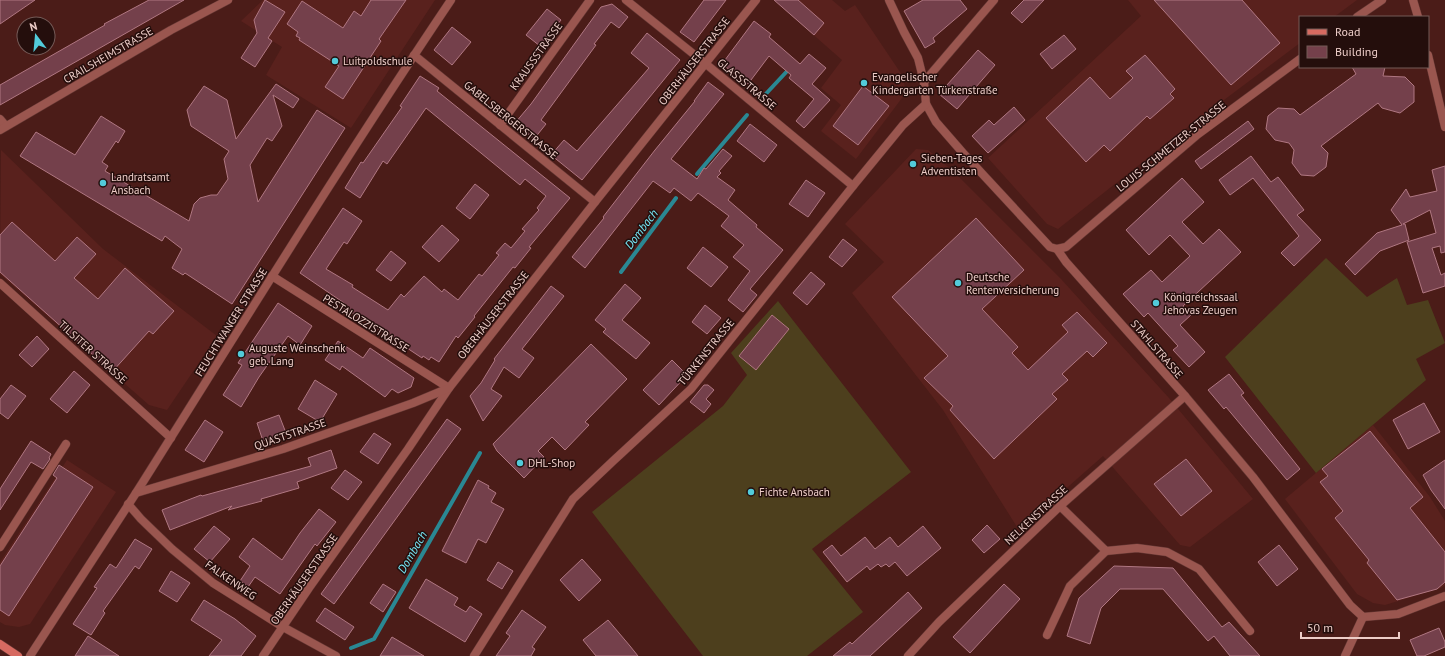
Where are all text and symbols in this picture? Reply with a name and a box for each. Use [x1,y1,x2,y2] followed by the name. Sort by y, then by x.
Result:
[655,14,733,108] street label: OBERHÄUSERSTRASSE
[16,16,56,56] north arrow
[1299,16,1429,68] legend
[28,19,39,34] text: N
[507,19,565,93] street label: KRAUSSSTRASSE
[61,24,155,86] street label: CRAILSHEIMSTRASSE
[1335,24,1360,39] text: Road
[1335,44,1378,59] text: Building
[343,54,413,68] place label: Luitpoldschule
[715,55,779,113] street label: GLASSSTRASSE
[330,56,340,66] marker: Luitpoldschule
[872,70,998,97] place label: Evangelischer Kindergarten Türkenstraße
[461,78,561,162] street label: GABELSBERGERSTRASSE
[859,78,869,88] marker: Evangelischer Kindergarten Türkenstraße
[1113,97,1229,194] street label: LOUIS-SCHMETZER-STRASSE
[921,151,983,178] place label: Sieben-Tages Adventisten
[908,159,918,169] marker: Sieben-Tages Adventisten
[111,170,170,197] place label: Landratsamt Ansbach
[98,178,108,188] marker: Landratsamt Ansbach
[621,206,661,252] water label: Dombach
[192,265,270,379] street label: FEUCHTWANGER STRASSE
[454,268,532,362] street label: OBERHÄUSERSTRASSE
[966,270,1059,297] place label: Deutsche Rentenversicherung
[953,278,963,288] marker: Deutsche Rentenversicherung
[1163,290,1238,317] place label: Königreichssaal Jehovas Zeugen
[320,291,412,355] street label: PESTALOZZISTRASSE
[1151,298,1161,308] marker: Königreichssaal Jehovas Zeugen
[675,316,737,388] street label: TÜRKENSTRASSE
[56,317,130,387] street label: TILSITER STRASSE
[1128,317,1186,381] street label: STAHLSTRASSE
[249,341,346,368] place label: Auguste Weinschenk geb. Lang
[236,349,246,359] marker: Auguste Weinschenk geb. Lang
[252,415,328,453] street label: QUASTSTRASSE
[528,456,575,470] place label: DHL-Shop
[515,458,525,468] marker: DHL-Shop
[1002,482,1071,548] street label: NELKENSTRASSE
[759,485,830,499] place label: Fichte Ansbach
[746,487,756,497] marker: Fichte Ansbach
[394,528,430,576] water label: Dombach
[267,531,341,627] street label: OBERHÄUSERSTRASSE
[203,557,260,603] street label: FALKENWEG
[1301,614,1399,640] scale bar
[1307,620,1333,635] text: 50 m

